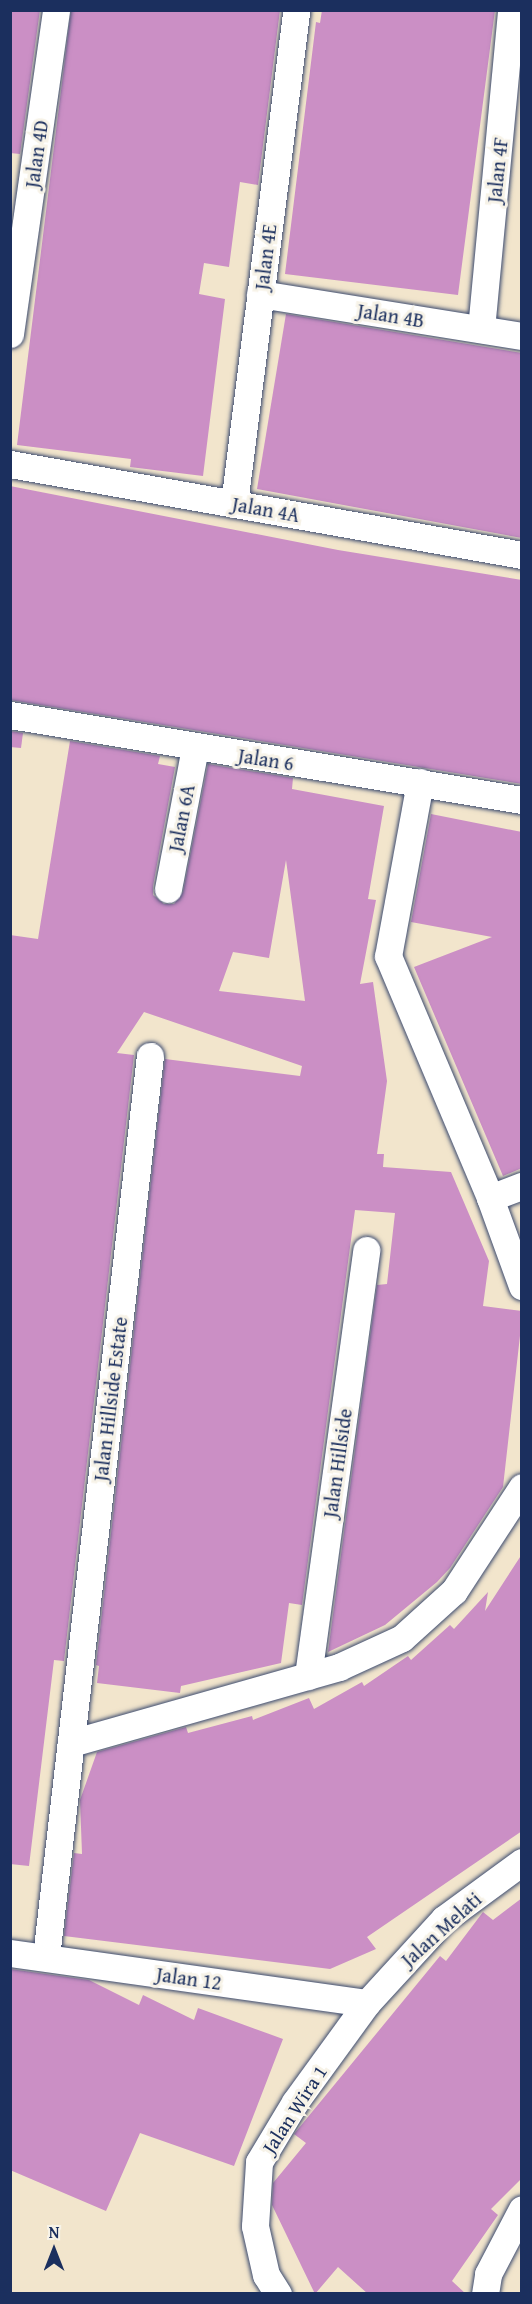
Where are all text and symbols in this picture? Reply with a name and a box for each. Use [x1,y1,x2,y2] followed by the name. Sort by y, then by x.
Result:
[19,119,53,189] street label: Jalan 4D
[482,136,512,204] street label: Jalan 4F
[249,223,281,291] street label: Jalan 4E
[356,298,426,332] street label: Jalan 4B
[230,491,302,527] street label: Jalan 4A
[236,743,296,775] street label: Jalan 6
[163,782,199,854] street label: Jalan 6A
[88,1315,132,1483] street label: Jalan Hillside Estate
[317,1407,357,1519] street label: Jalan Hillside
[396,1887,486,1971] street label: Jalan Melati
[155,1962,223,1994] street label: Jalan 12
[257,2060,331,2158] street label: Jalan Wira 1
[24,2220,84,2280] north arrow
[49,2220,59,2244] text: N

